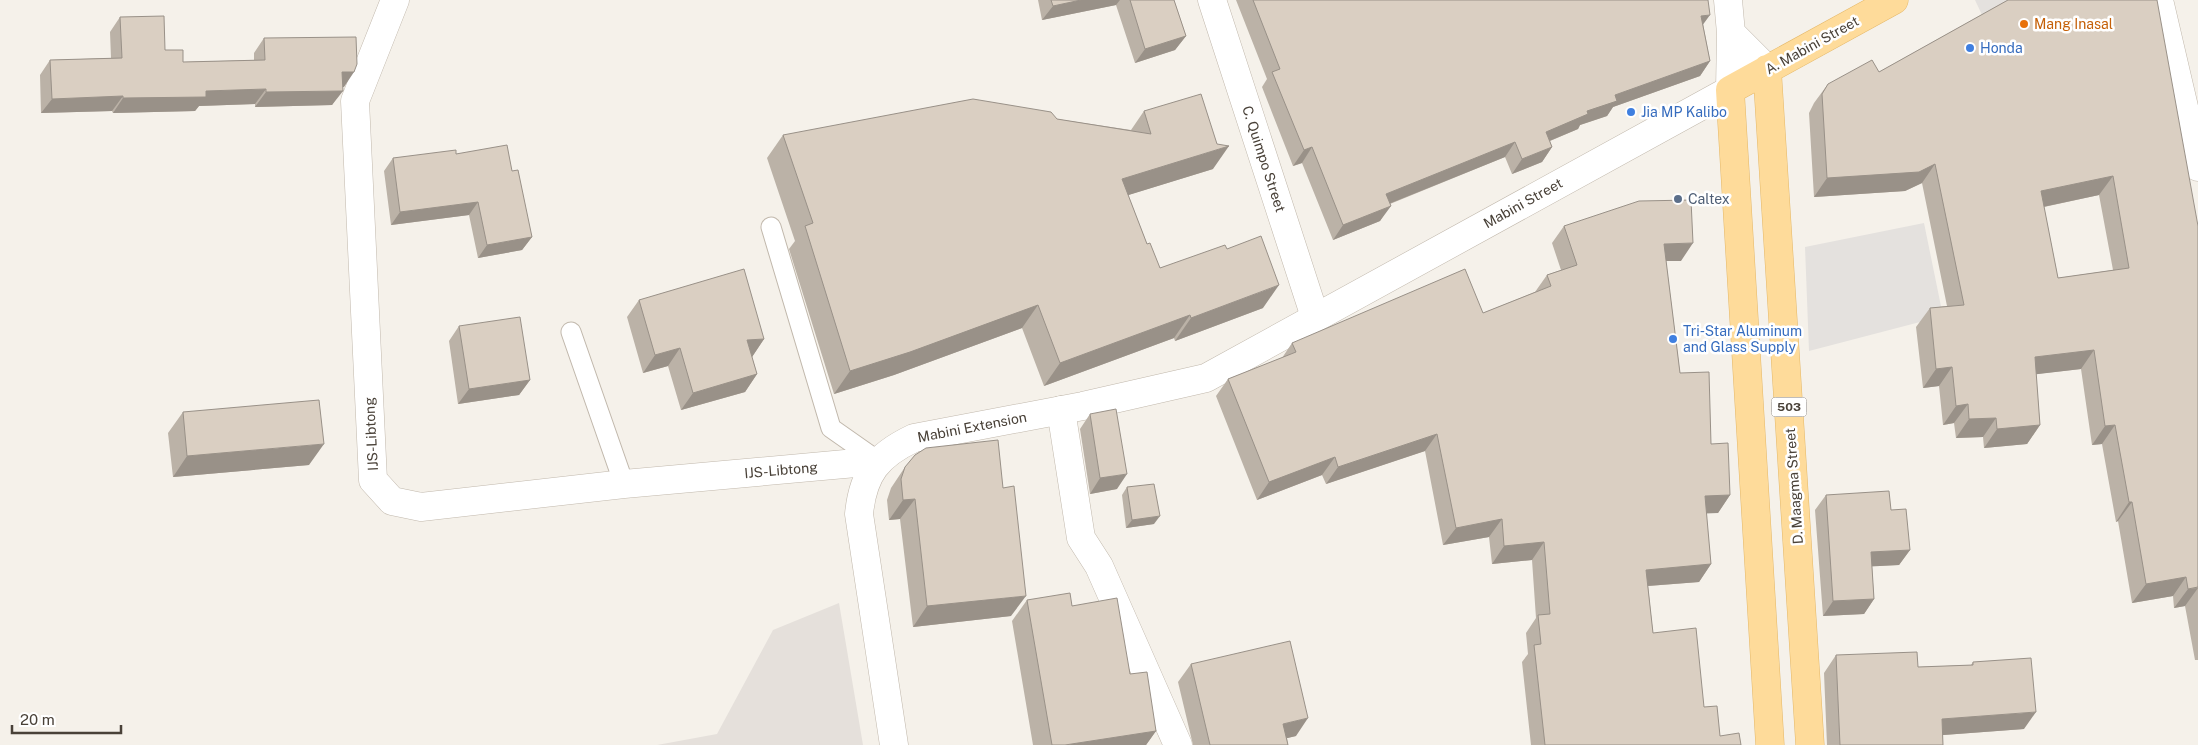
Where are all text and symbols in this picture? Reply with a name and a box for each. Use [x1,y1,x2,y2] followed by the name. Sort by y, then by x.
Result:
[1763,13,1861,77] street label: A. Mabini Street
[2034,16,2113,32] place label: Mang Inasal
[2018,18,2030,30] marker: Mang Inasal
[1980,40,2023,56] place label: Honda
[1964,42,1976,54] marker: Honda
[1239,104,1289,214] street label: C. Quimpo Street
[1641,104,1727,120] place label: Jia MP Kalibo
[1625,106,1637,118] marker: Jia MP Kalibo
[1481,175,1565,231] street label: Mabini Street
[1688,191,1730,207] place label: Caltex
[1672,193,1684,205] marker: Caltex
[1683,323,1802,355] place label: Tri-Star Aluminum and Glass Supply
[1667,333,1679,345] marker: Tri-Star Aluminum and Glass Supply
[361,396,381,471] street label: IJS-Libtong
[1772,398,1806,417] road number: 503
[916,409,1028,445] street label: Mabini Extension
[1782,427,1806,545] street label: D. Maagma Street
[744,459,819,481] street label: IJS-Libtong
[12,702,121,734] scale bar
[20,711,55,728] text: 20 m

